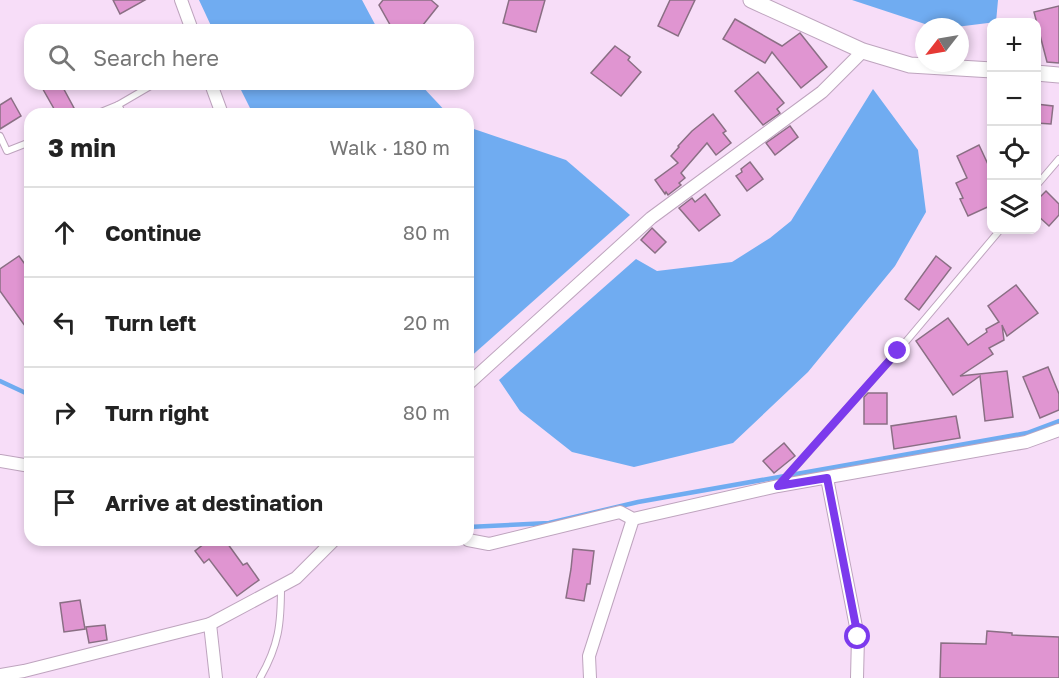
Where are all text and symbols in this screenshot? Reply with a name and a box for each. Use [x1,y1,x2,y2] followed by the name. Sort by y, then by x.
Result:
[915,18,969,72] north arrow
[987,18,1041,234] map controls
[987,18,1041,72] button: +
[24,24,474,90] search box
[45,41,78,74] icon: search
[93,44,219,71] text: Search here
[987,72,1041,126] button: −
[987,126,1041,180] button: locate
[48,132,116,163] text: 3 min
[330,135,450,159] text: Walk · 180 m
[987,180,1041,234] button: layers
[48,216,81,249] icon: ahead
[105,219,201,246] text: Continue
[403,220,450,244] text: 80 m
[48,306,81,339] icon: left
[105,309,196,336] text: Turn left
[403,310,450,334] text: 20 m
[884,337,910,363] route end
[48,396,81,429] icon: right
[105,399,209,426] text: Turn right
[403,400,450,424] text: 80 m
[48,486,81,519] icon: arrive
[105,489,323,516] text: Arrive at destination
[844,623,870,649] route start

